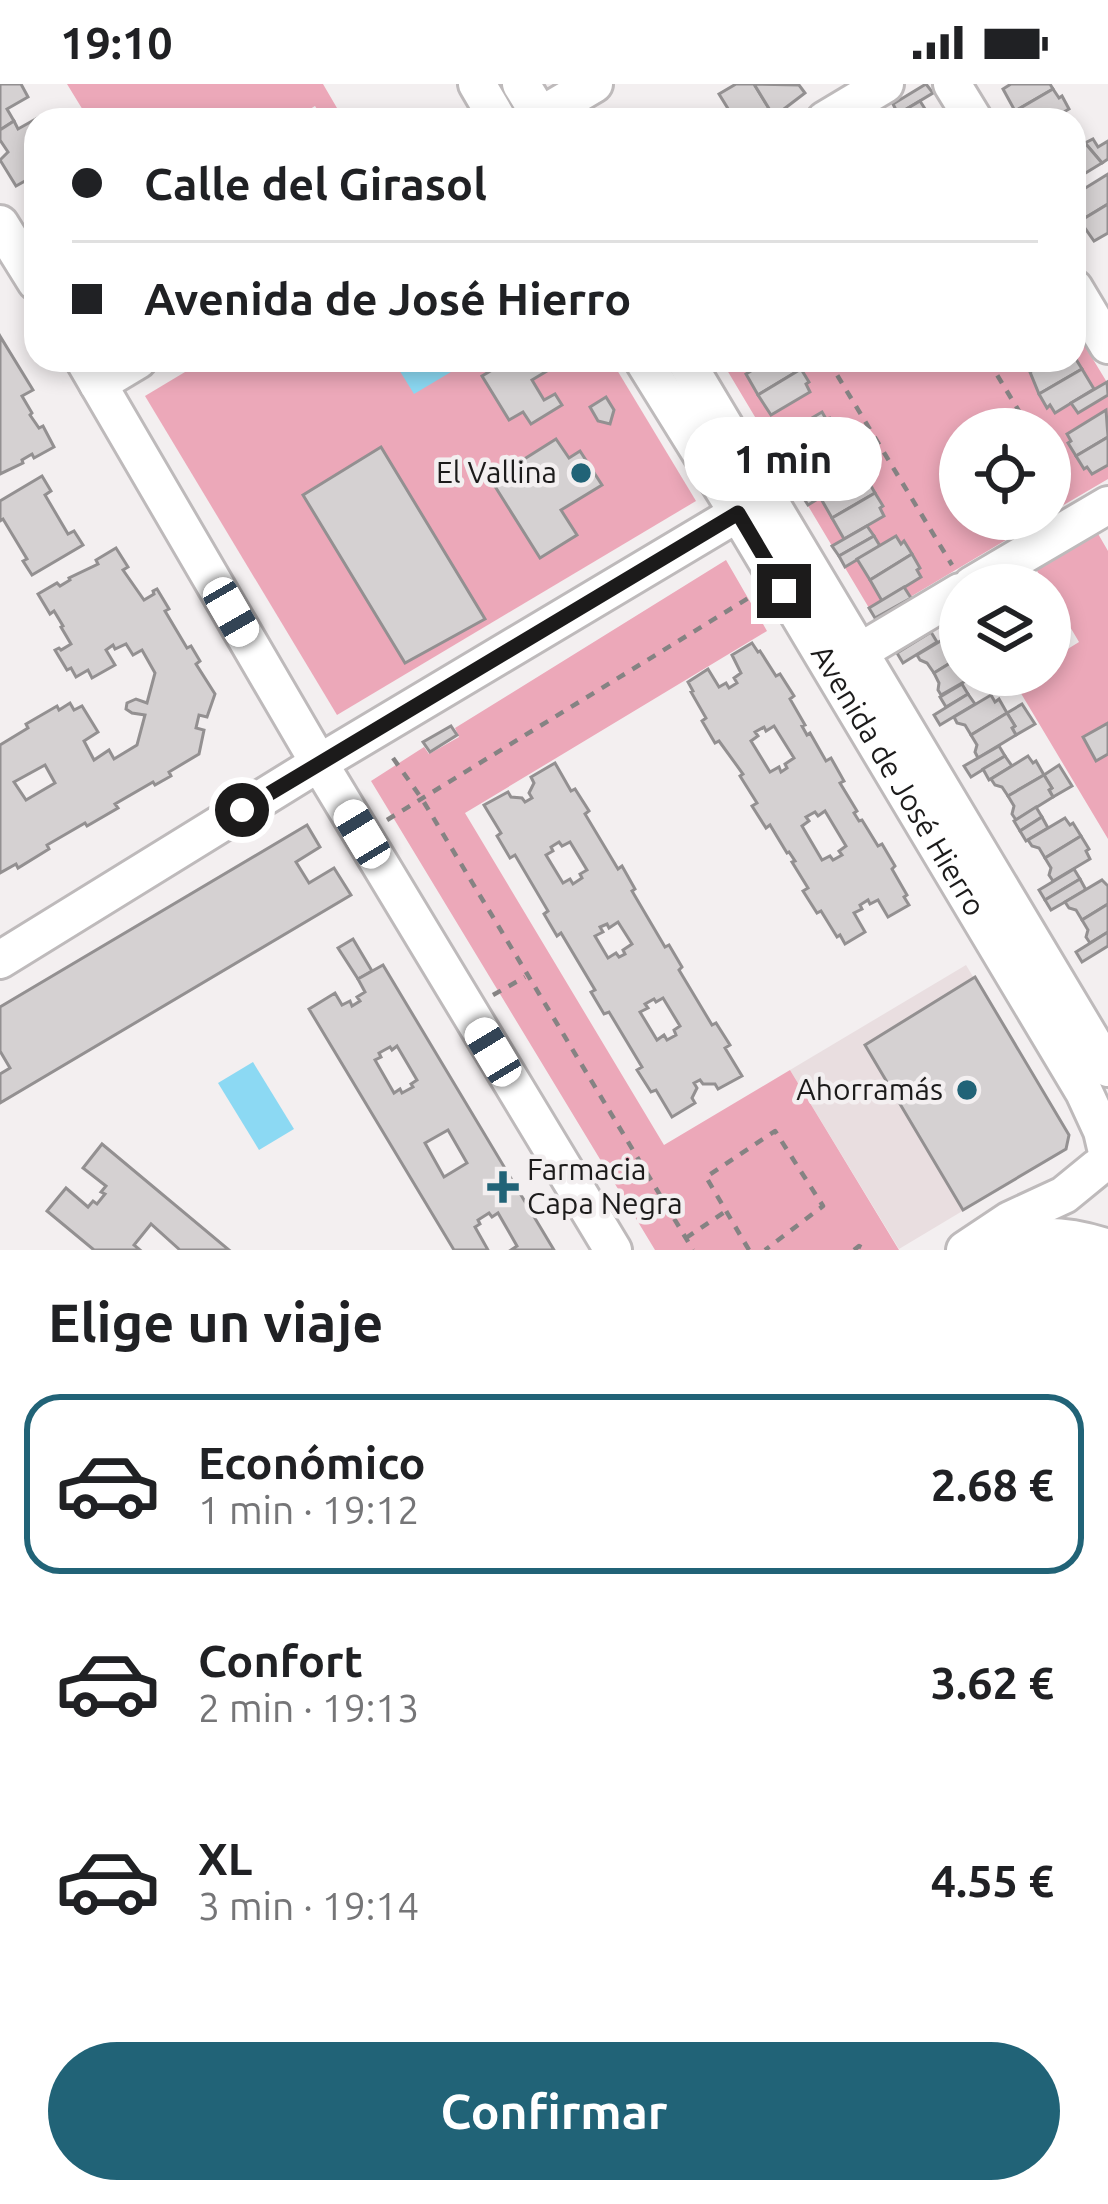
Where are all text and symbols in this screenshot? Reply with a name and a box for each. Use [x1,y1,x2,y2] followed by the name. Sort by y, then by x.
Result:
[60,17,173,68] text: 19:10
[144,158,487,209] text: Calle del Girasol
[144,273,631,324] text: Avenida de José Hierro
[939,408,1071,696] map controls
[939,408,1071,540] button: locate
[685,417,883,501] callout: 1 min
[734,437,832,480] text: 1 min
[436,455,557,489] place label: El Vallina
[568,460,594,486] marker: El Vallina
[757,564,811,618] route end
[939,564,1071,696] button: layers
[197,572,265,652] car
[805,639,993,922] street label: Avenida de José Hierro
[215,783,269,837] route start
[328,794,396,874] car
[459,1012,527,1092] car
[796,1072,943,1106] place label: Ahorramás
[954,1077,980,1103] marker: Ahorramás
[527,1152,683,1220] place label: Farmacia Capa Negra
[490,1174,516,1200] marker: Farmacia Capa Negra
[48,1292,383,1352] text: Elige un viaje
[54,1430,162,1538] icon: car
[198,1437,426,1488] text: Económico
[931,1459,1054,1510] text: 2.68 €
[198,1488,419,1531] text: 1 min · 19:12
[54,1628,162,1736] icon: car
[198,1635,363,1686] text: Confort
[931,1657,1054,1708] text: 3.62 €
[198,1686,419,1729] text: 2 min · 19:13
[54,1826,162,1934] icon: car
[198,1833,252,1884] text: XL
[931,1855,1054,1906] text: 4.55 €
[198,1884,419,1927] text: 3 min · 19:14
[48,2042,1060,2180] button: Confirmar

